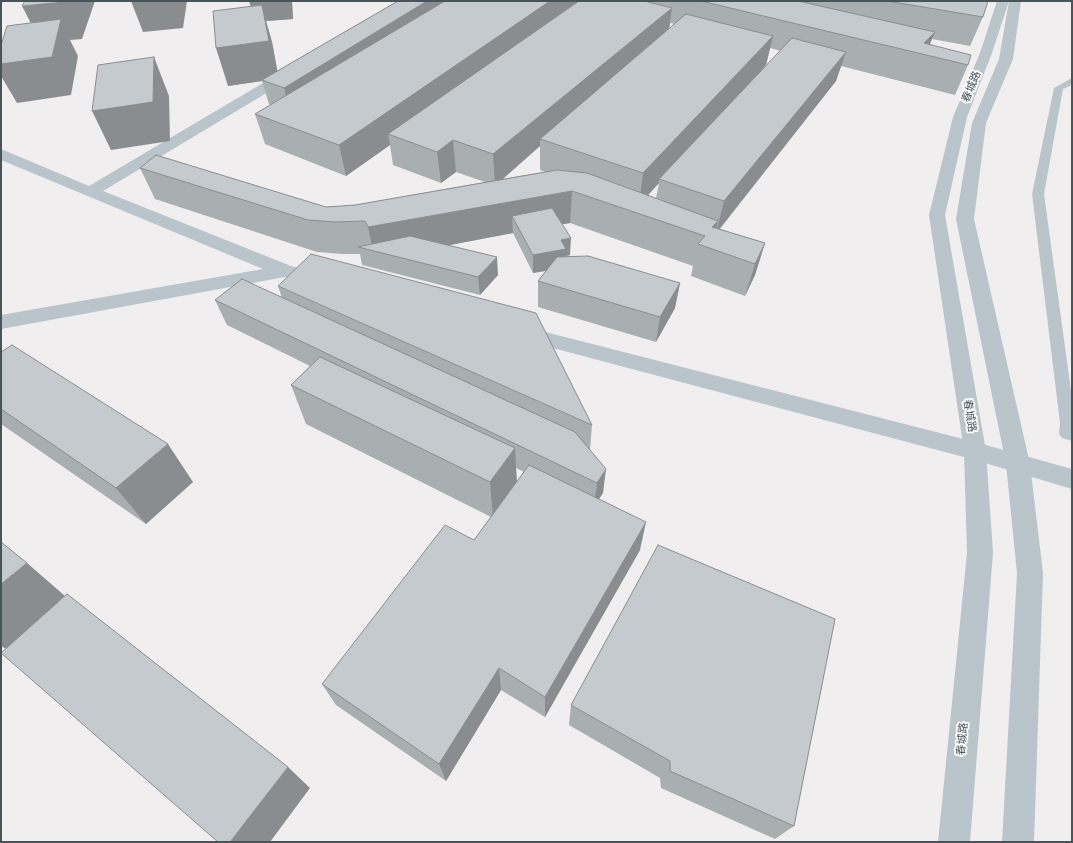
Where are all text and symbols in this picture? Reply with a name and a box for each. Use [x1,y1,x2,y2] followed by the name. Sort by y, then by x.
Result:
[960,69,984,105] street label: 春城路
[960,399,978,433] street label: 春城路
[955,722,971,756] street label: 春城路

